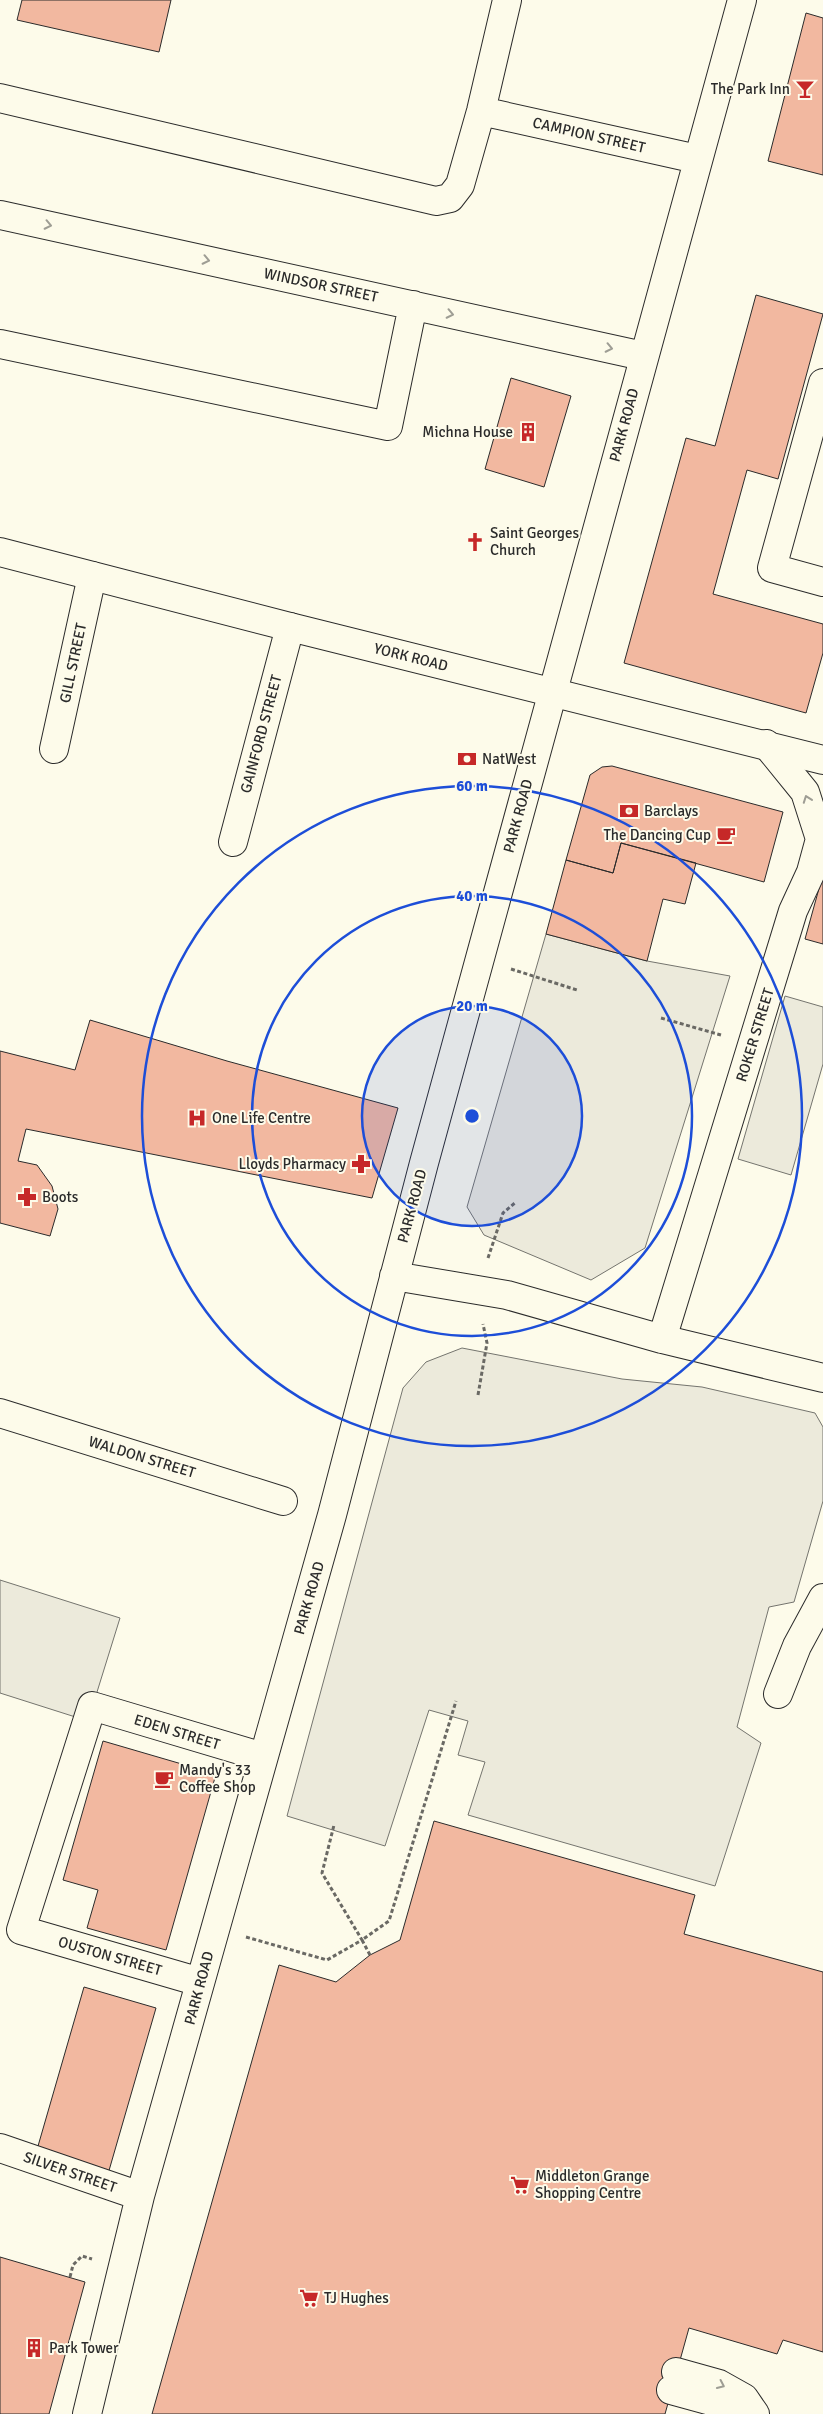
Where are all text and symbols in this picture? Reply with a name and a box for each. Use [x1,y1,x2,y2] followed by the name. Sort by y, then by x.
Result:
[794,78,816,100] bar icon: The Park Inn
[711,80,790,98] place label: The Park Inn
[531,113,648,157] street label: CAMPION STREET
[43,219,52,230] one-way arrow
[202,254,211,265] one-way arrow
[262,264,380,306] street label: WINDSOR STREET
[446,308,455,318] one-way arrow
[605,342,614,353] one-way arrow
[606,386,642,464] street label: PARK ROAD
[517,421,539,443] building icon: Michna House
[422,423,513,441] place label: Michna House
[490,524,580,559] place label: Saint Georges Church
[464,531,486,553] church icon: Saint Georges Church
[56,621,90,705] street label: GILL STREET
[372,639,450,675] street label: YORK ROAD
[237,672,286,795] street label: GAINFORD STREET
[456,748,478,770] bank icon: NatWest
[482,750,536,768] place label: NatWest
[456,777,488,795] text: 60 m
[500,777,536,855] street label: PARK ROAD
[802,796,812,804] one-way arrow
[618,800,640,822] bank icon: Barclays
[644,802,699,820] place label: Barclays
[715,824,737,846] cafe icon: The Dancing Cup
[603,826,711,844] place label: The Dancing Cup
[456,887,488,905] text: 40 m
[732,985,778,1084] street label: ROKER STREET
[456,997,488,1015] text: 20 m
[186,1107,208,1129] hospital icon: One Life Centre
[463,1107,481,1125] centre of rings
[212,1109,311,1127] place label: One Life Centre
[350,1153,372,1175] pharmacy icon: Lloyds Pharmacy
[238,1155,346,1173] place label: Lloyds Pharmacy
[394,1167,430,1245] street label: PARK ROAD
[16,1186,38,1208] pharmacy icon: Boots
[42,1188,79,1206] place label: Boots
[86,1432,198,1482] street label: WALDON STREET
[290,1559,328,1637] street label: PARK ROAD
[132,1710,223,1754] street label: EDEN STREET
[179,1761,256,1796] place label: Mandy's 33 Coffee Shop
[153,1768,175,1790] cafe icon: Mandy's 33 Coffee Shop
[56,1933,164,1980] street label: OUSTON STREET
[181,1949,217,2027] street label: PARK ROAD
[21,2148,120,2197] street label: SILVER STREET
[535,2167,650,2202] place label: Middleton Grange Shopping Centre
[509,2174,531,2196] supermarket icon: Middleton Grange Shopping Centre
[298,2287,320,2309] supermarket icon: TJ Hughes
[324,2289,389,2307] place label: TJ Hughes
[23,2337,45,2359] building icon: Park Tower
[49,2339,119,2357] place label: Park Tower
[715,2379,724,2389] one-way arrow

